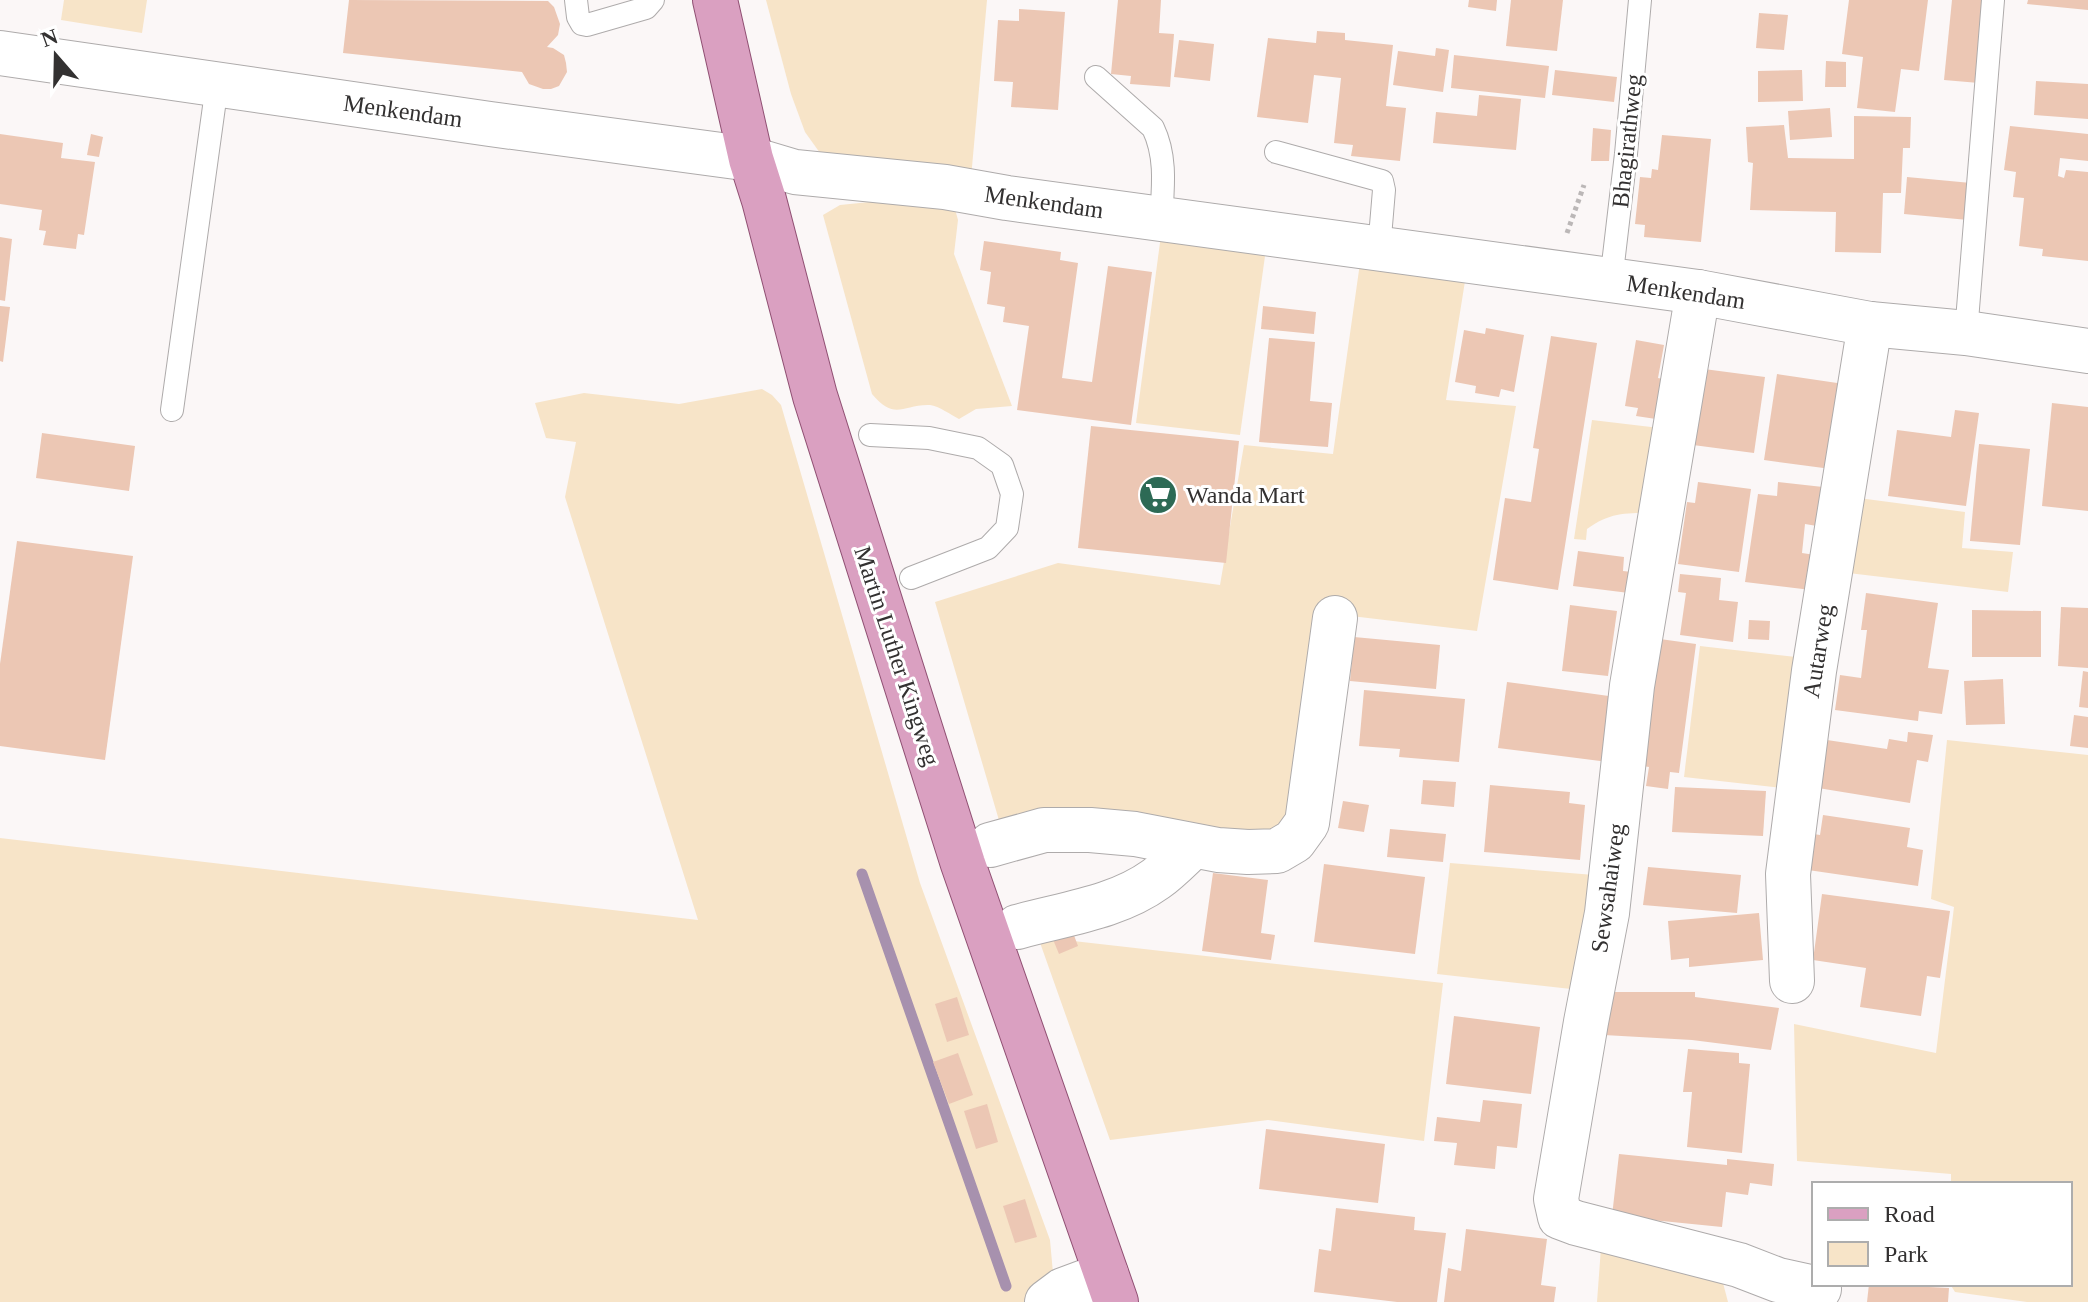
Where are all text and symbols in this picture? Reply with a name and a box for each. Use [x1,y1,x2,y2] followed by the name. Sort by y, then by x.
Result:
[16,16,96,96] north arrow
[38,23,61,52] text: N
[1607,73,1647,209] street label: Bhagirathweg
[342,90,465,132] street label: Menkendam
[983,181,1106,223] street label: Menkendam
[1625,270,1748,314] street label: Menkendam
[1137,474,1179,516] supermarket icon: Wanda Mart
[1186,482,1305,508] place label: Wanda Mart
[849,543,945,769] street label: Martin Luther Kingweg
[1798,602,1838,700] street label: Autarweg
[1586,822,1630,954] street label: Sewsahaiweg
[1812,1182,2072,1286] legend
[1884,1201,1935,1227] text: Road
[1884,1241,1928,1267] text: Park

